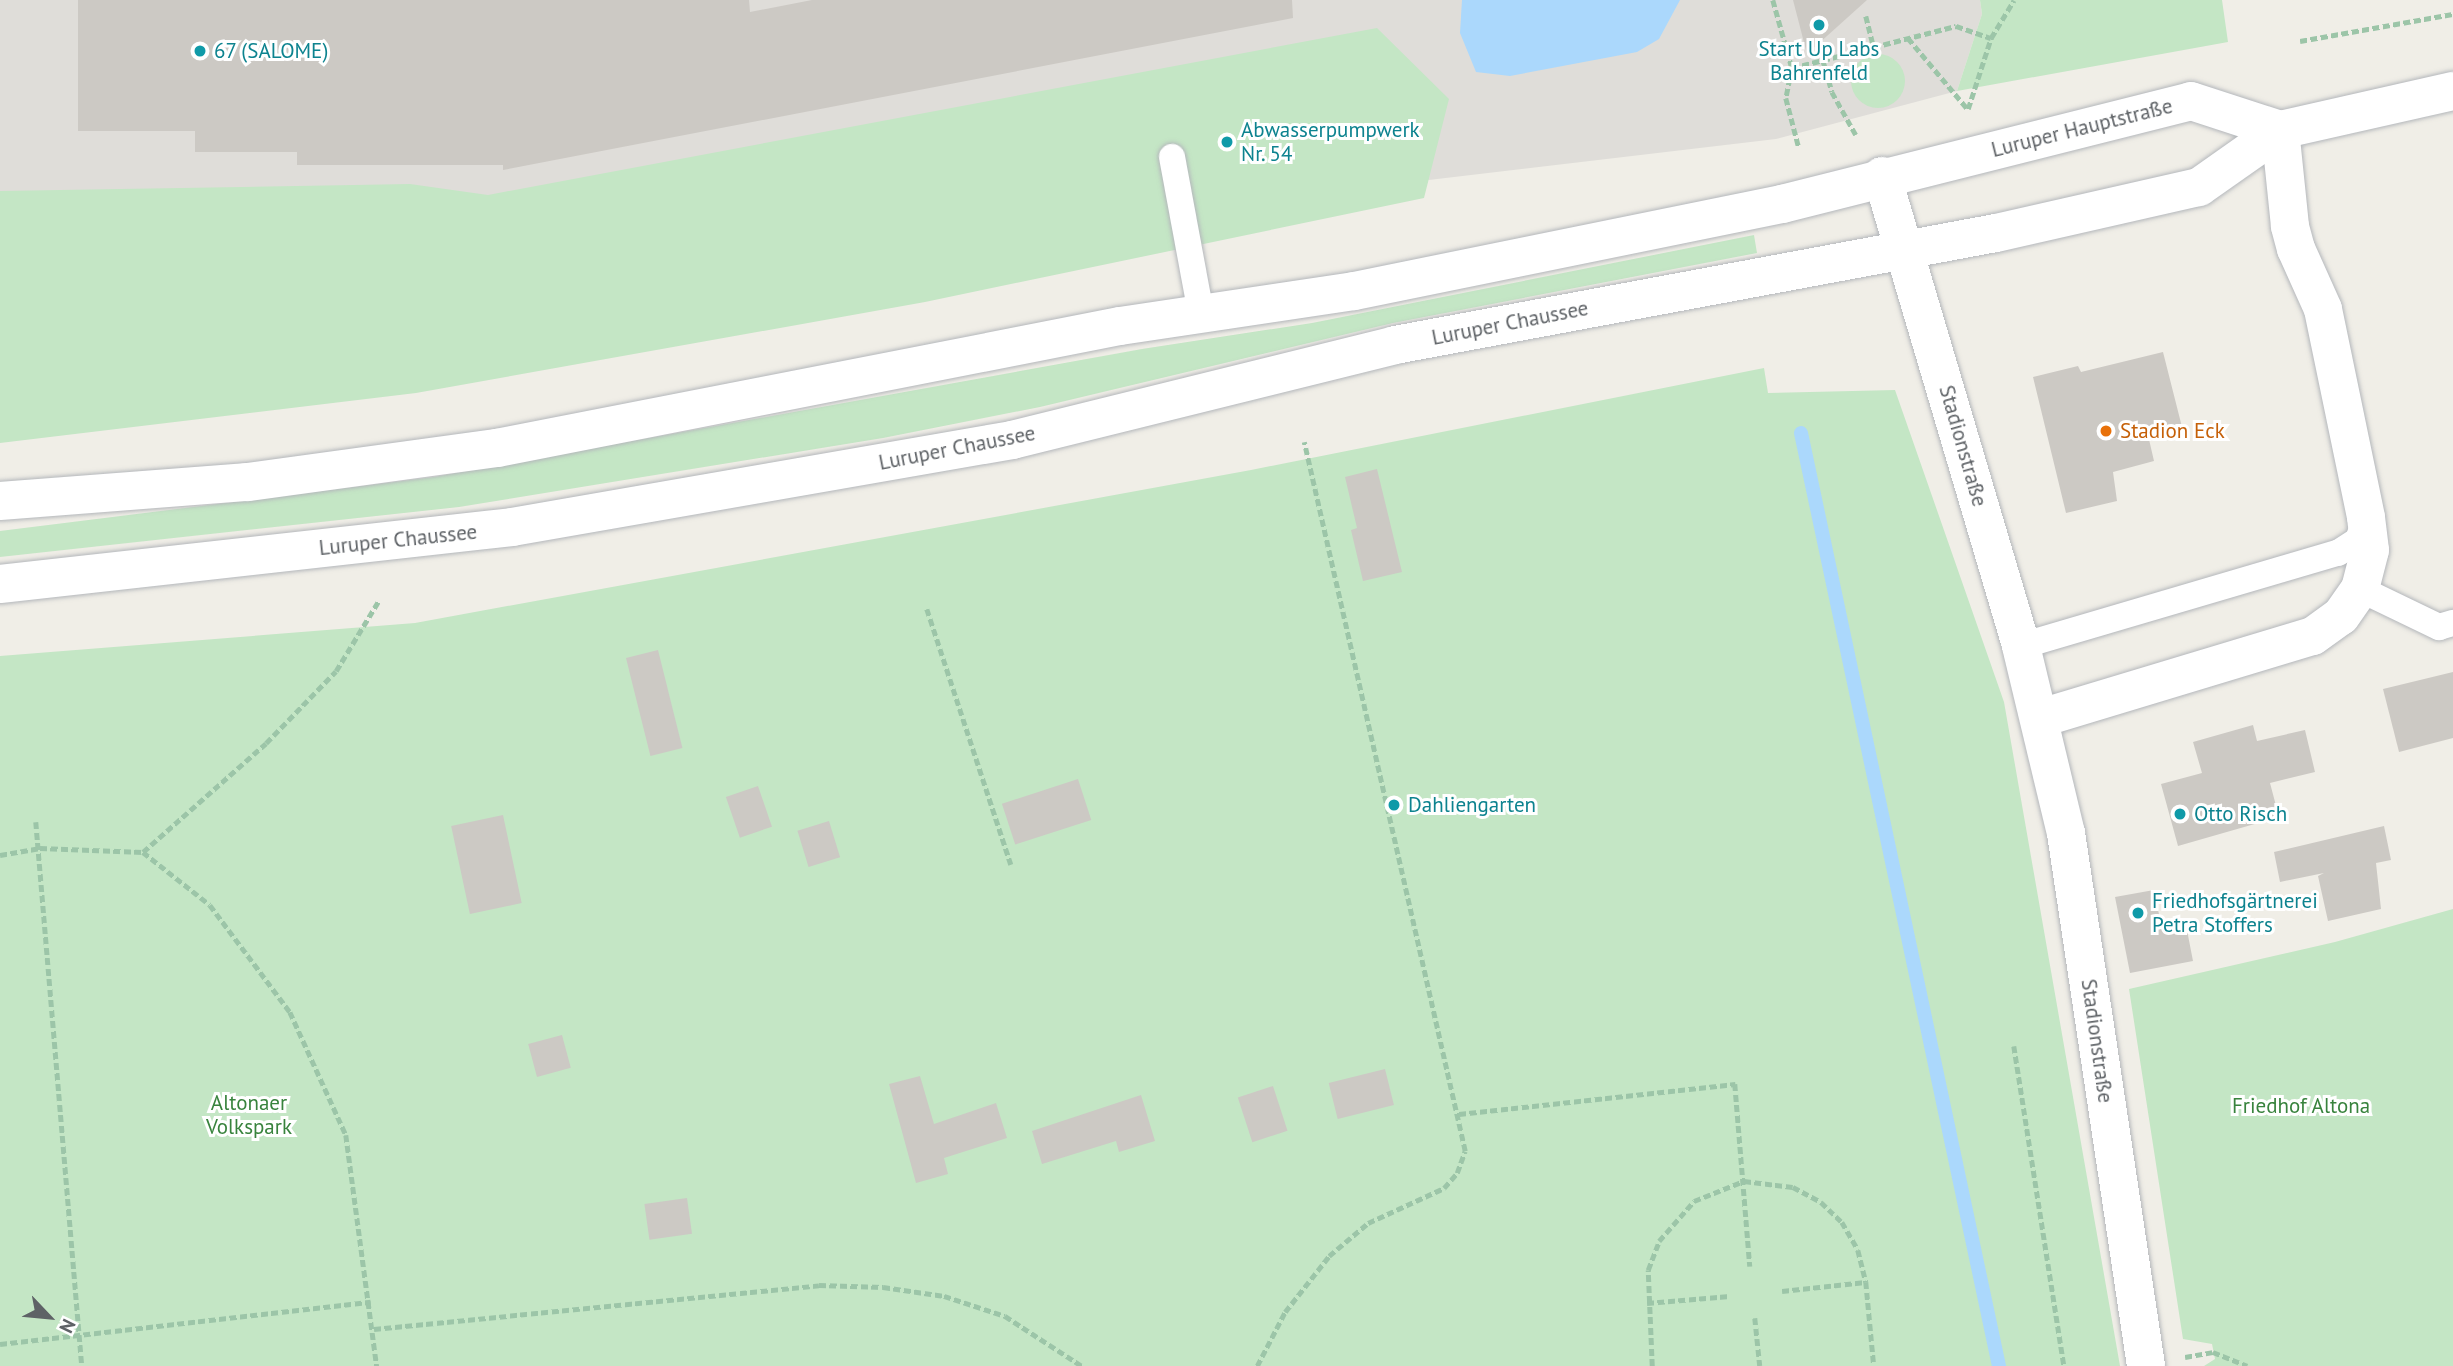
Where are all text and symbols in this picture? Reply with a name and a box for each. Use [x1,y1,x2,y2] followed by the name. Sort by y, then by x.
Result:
[1811,17,1827,33] marker: Start Up Labs Bahrenfeld
[1759,36,1879,86] place label: Start Up Labs Bahrenfeld
[214,38,329,64] place label: 67 (SALOME)
[192,43,208,59] marker: 67 (SALOME)
[1989,93,2175,163] street label: Luruper Hauptstraße
[1241,117,1420,167] place label: Abwasserpumpwerk Nr. 54
[1219,134,1235,150] marker: Abwasserpumpwerk Nr. 54
[1430,295,1590,351] street label: Luruper Chaussee
[1934,382,1992,510] street label: Stadionstraße
[2120,418,2225,444] place label: Stadion Eck
[877,420,1037,476] street label: Luruper Chaussee
[2098,423,2114,439] marker: Stadion Eck
[318,519,478,561] street label: Luruper Chaussee
[1408,792,1536,818] place label: Dahliengarten
[1386,797,1402,813] marker: Dahliengarten
[2194,801,2287,827] place label: Otto Risch
[2172,806,2188,822] marker: Otto Risch
[2152,888,2318,938] place label: Friedhofsgärtnerei Petra Stoffers
[2130,905,2146,921] marker: Friedhofsgärtnerei Petra Stoffers
[2076,977,2118,1105] street label: Stadionstraße
[206,1090,292,1140] park label: Altonaer Volkspark
[2232,1093,2370,1119] park label: Friedhof Altona
[14,1282,84,1352] north arrow
[54,1315,81,1337] text: N

